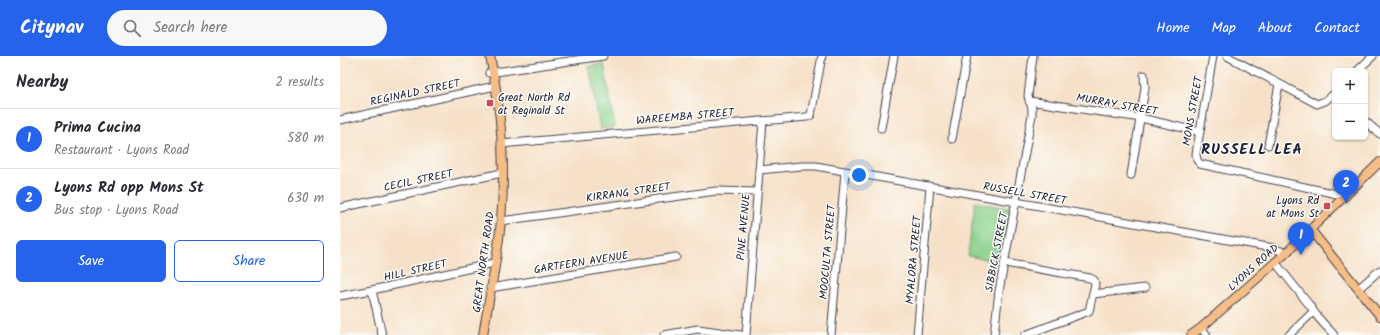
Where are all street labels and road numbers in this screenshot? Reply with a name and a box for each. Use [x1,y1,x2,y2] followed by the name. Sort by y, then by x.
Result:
[369,74,463,111] street label: REGINALD STREET
[1178,74,1208,147] street label: MONS STREET
[1075,89,1160,121] street label: MURRAY STREET
[635,104,736,130] street label: WAREEMBA STREET
[382,165,456,197] street label: CECIL STREET
[585,178,673,208] street label: KIRRANG STREET
[982,178,1069,210] street label: RUSSELL STREET
[732,192,756,261] street label: PINE AVENUE
[815,203,841,300] street label: MOOCULTA STREET
[468,210,500,314] street label: GREAT NORTH ROAD
[980,210,1014,294] street label: SIBBICK STREET
[901,214,927,305] street label: MYALORA STREET
[1224,240,1283,296] street label: LYONS ROAD
[533,247,630,279] street label: GARTFERN AVENUE
[382,255,450,287] street label: HILL STREET

